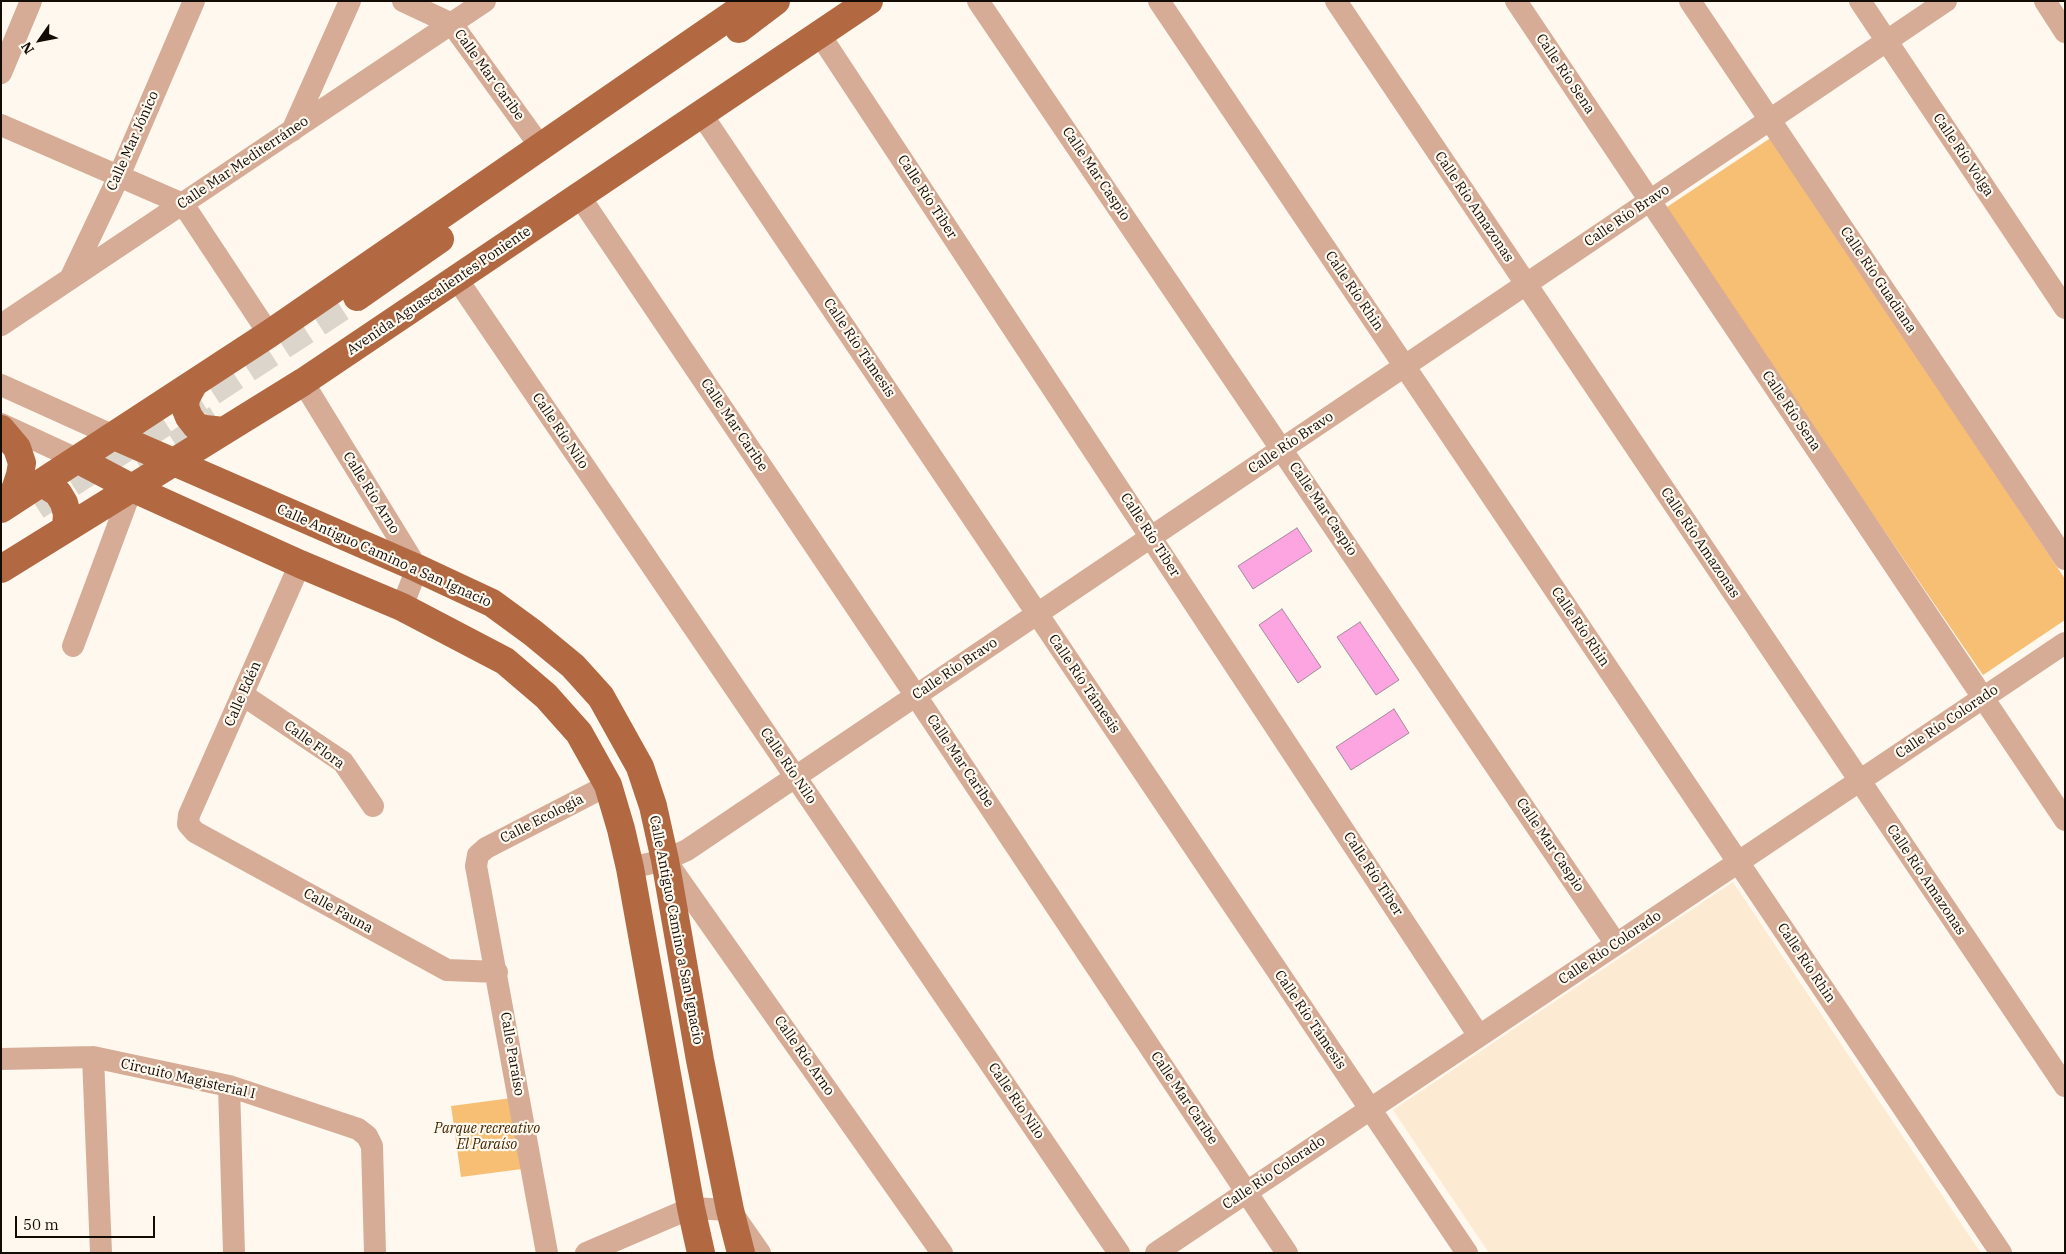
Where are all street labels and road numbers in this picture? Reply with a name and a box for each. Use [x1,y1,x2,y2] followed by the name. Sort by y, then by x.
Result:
[450,26,528,124] street label: Calle Mar Caribe
[1532,31,1598,117] street label: Calle Río Sena
[103,88,163,194] street label: Calle Mar Jónico
[1929,110,1997,200] street label: Calle Río Volga
[174,113,312,213] street label: Calle Mar Mediterráneo
[1058,124,1134,224] street label: Calle Mar Caspio
[1431,149,1517,265] street label: Calle Río Amazonas
[894,152,960,242] street label: Calle Río Tiber
[1581,181,1673,251] street label: Calle Río Bravo
[344,223,534,359] street label: Avenida Aguascalientes Poniente
[1836,224,1920,336] street label: Calle Río Guadiana
[1321,248,1387,334] street label: Calle Río Rhin
[820,295,898,401] street label: Calle Río Támesis
[1758,368,1824,454] street label: Calle Río Sena
[697,375,771,475] street label: Calle Mar Caribe
[528,390,592,472] street label: Calle Río Nilo
[1245,408,1337,478] street label: Calle Río Bravo
[339,449,403,537] street label: Calle Río Arno
[1285,459,1361,559] street label: Calle Mar Caspio
[1657,485,1743,601] street label: Calle Río Amazonas
[1117,490,1183,580] street label: Calle Río Tiber
[274,501,494,611] street label: Calle Antiguo Camino a San Ignacio
[1547,584,1613,670] street label: Calle Río Rhin
[1045,631,1123,737] street label: Calle Río Támesis
[909,634,1001,704] street label: Calle Río Bravo
[221,659,265,729] street label: Calle Edén
[1893,682,2001,762] street label: Calle Río Colorado
[923,711,997,811] street label: Calle Mar Caribe
[281,718,347,772] street label: Calle Flora
[756,725,820,807] street label: Calle Río Nilo
[498,791,586,847] street label: Calle Ecología
[1512,795,1588,895] street label: Calle Mar Caspio
[646,814,706,1046] street label: Calle Antiguo Camino a San Ignacio
[1883,822,1969,938] street label: Calle Río Amazonas
[1340,829,1406,919] street label: Calle Río Tiber
[300,885,376,937] street label: Calle Fauna
[1556,908,1664,988] street label: Calle Río Colorado
[1773,920,1839,1006] street label: Calle Río Rhin
[1271,967,1349,1073] street label: Calle Río Támesis
[496,1011,528,1097] street label: Calle Paraíso
[770,1013,838,1099] street label: Calle Río Arno
[1147,1048,1221,1148] street label: Calle Mar Caribe
[119,1055,257,1103] street label: Circuito Magisterial I
[984,1060,1048,1142] street label: Calle Río Nilo
[1220,1133,1328,1213] street label: Calle Río Colorado

